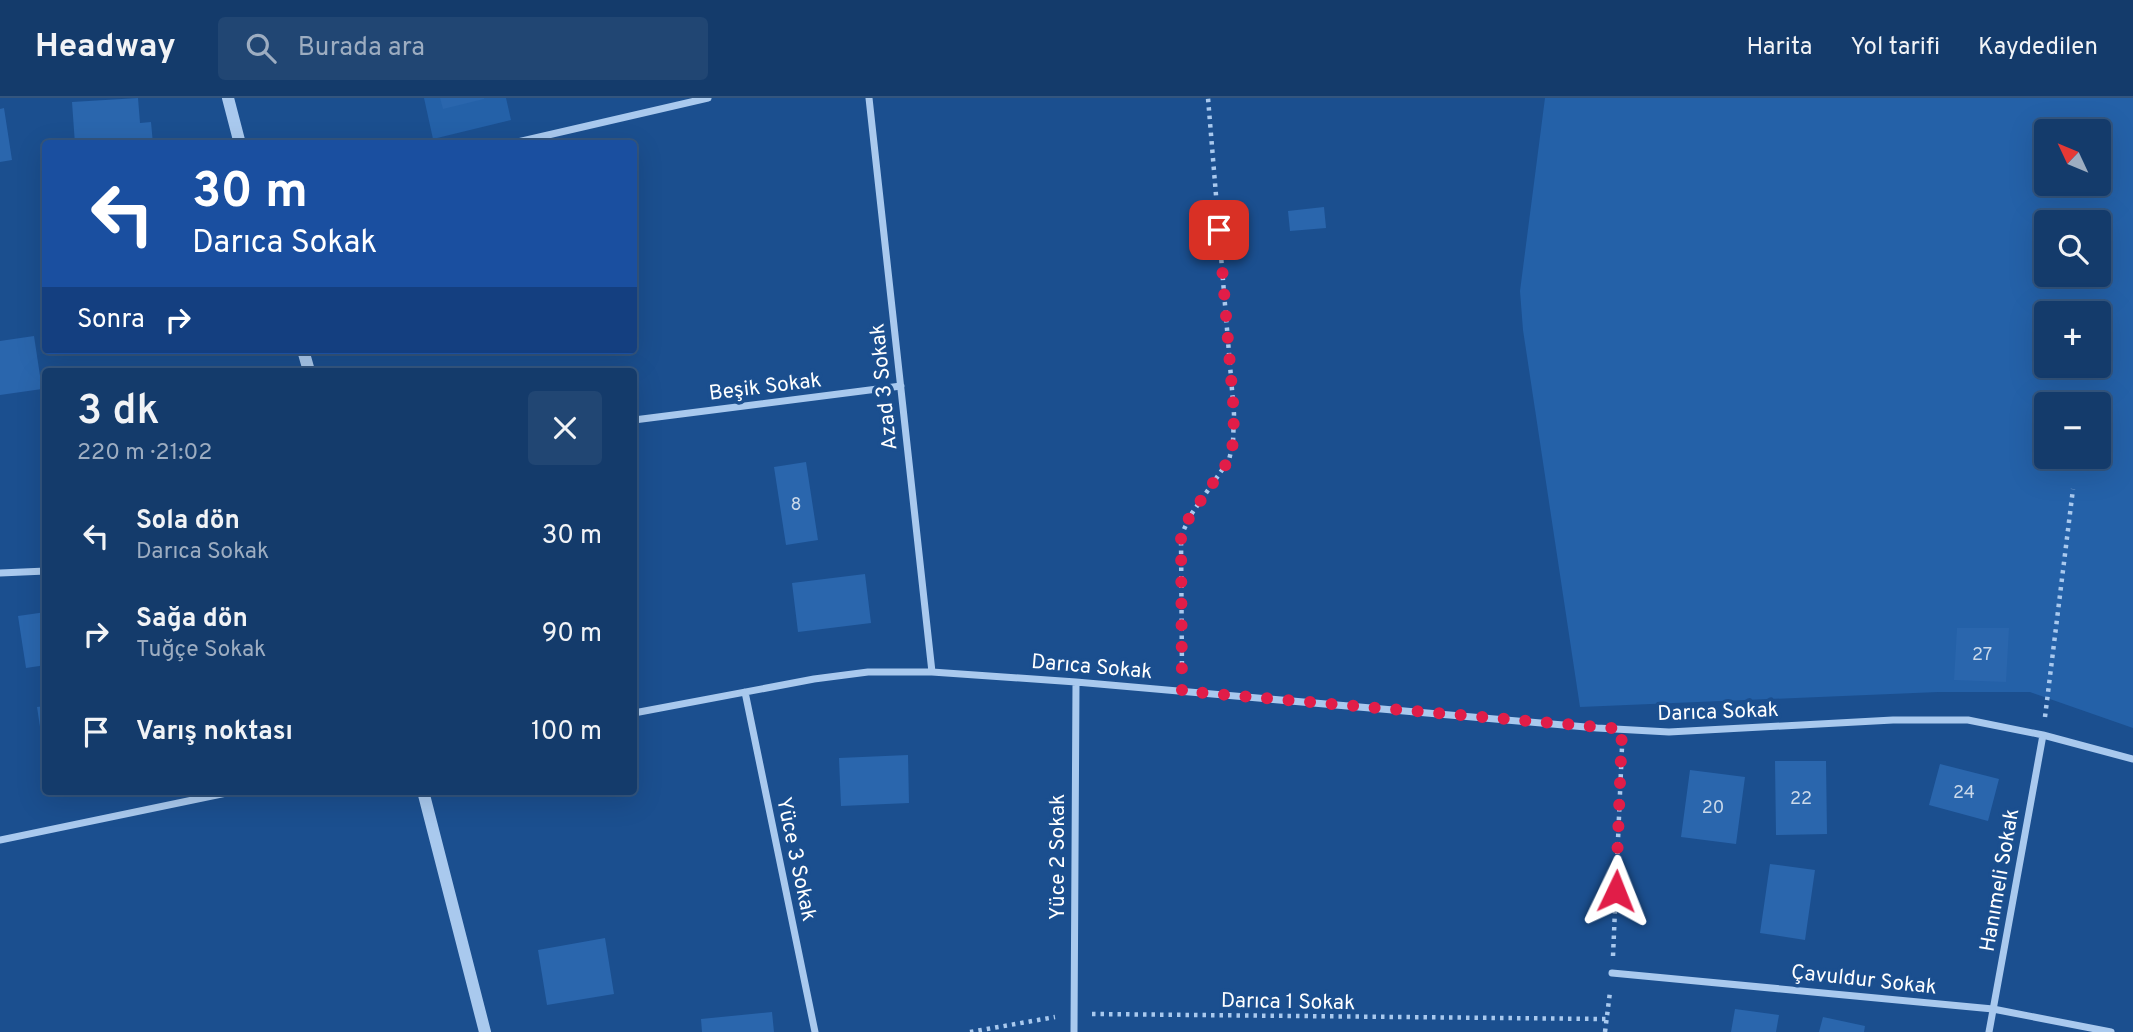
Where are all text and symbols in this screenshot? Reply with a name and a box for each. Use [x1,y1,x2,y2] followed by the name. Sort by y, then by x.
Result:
[218,17,708,80] search box
[35,27,176,69] text: Headway
[242,29,280,67] icon: search
[298,32,425,65] text: Burada ara
[1747,33,1812,63] text: Harita
[1850,33,1940,63] text: Yol tarifi
[1978,33,2098,63] text: Kaydedilen
[2034,119,2110,196] north arrow
[2034,119,2111,469] map controls
[192,163,308,225] text: 30 m
[77,168,168,259] icon: left
[1189,200,1249,260] pin
[2034,210,2111,287] button: search
[1200,211,1238,249] icon: arrive
[192,224,377,264] text: Darıca Sokak
[159,301,197,339] icon: right
[2034,301,2111,378] button: +
[77,304,145,337] text: Sonra
[864,322,905,452] street label: Azad 3 Sokak
[707,367,823,408] street label: Beşik Sokak
[77,386,160,439] text: 3 dk
[528,391,602,465] button: close
[2034,392,2111,469] button: −
[77,439,212,468] text: 220 m · 21:02
[791,494,802,517] house number: 8
[136,505,240,538] text: Sola dön
[77,517,115,555] icon: left
[542,520,602,553] text: 30 m
[136,538,269,567] text: Darıca Sokak
[136,603,248,636] text: Sağa dön
[77,615,115,653] icon: right
[542,618,602,651] text: 90 m
[136,636,266,665] text: Tuğçe Sokak
[1972,644,1992,667] house number: 27
[1030,649,1154,686] street label: Darıca Sokak
[1657,697,1779,728] street label: Darıca Sokak
[77,713,115,751] icon: arrive
[136,716,293,749] text: Varış noktası
[531,716,602,749] text: 100 m
[1953,782,1975,805] house number: 24
[1790,788,1812,811] house number: 22
[1045,794,1072,920] street label: Yüce 2 Sokak
[769,795,822,924] street label: Yüce 3 Sokak
[1702,797,1724,820] house number: 20
[1975,807,2026,954] street label: Hanımeli Sokak
[1579,854,1653,928] position arrow
[1790,959,1938,1002] street label: Çavuldur Sokak
[1221,988,1355,1017] street label: Darıca 1 Sokak

